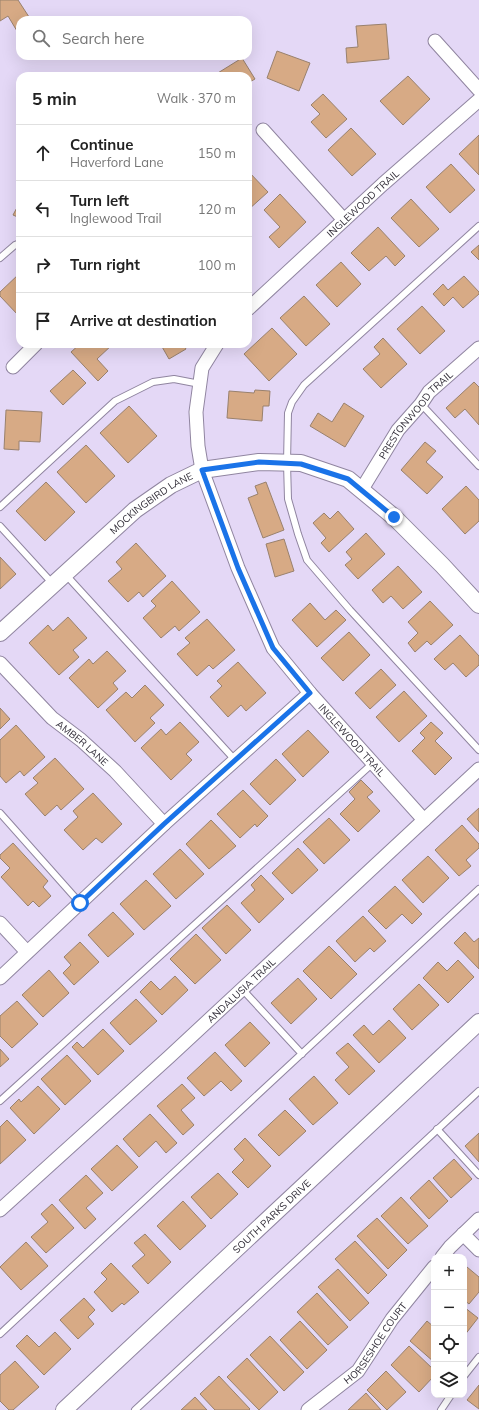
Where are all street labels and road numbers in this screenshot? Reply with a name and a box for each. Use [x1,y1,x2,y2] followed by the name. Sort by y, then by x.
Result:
[324,166,402,240] street label: INGLEWOOD TRAIL
[375,367,456,461] street label: PRESTONWOOD TRAIL
[107,469,195,537] street label: MOCKINGBIRD LANE
[316,701,388,779] street label: INGLEWOOD TRAIL
[54,717,111,768] street label: AMBER LANE
[204,955,278,1025] street label: ANDALUSIA TRAIL
[230,1176,313,1256] street label: SOUTH PARKS DRIVE
[341,1299,410,1387] street label: HORSESHOE COURT

